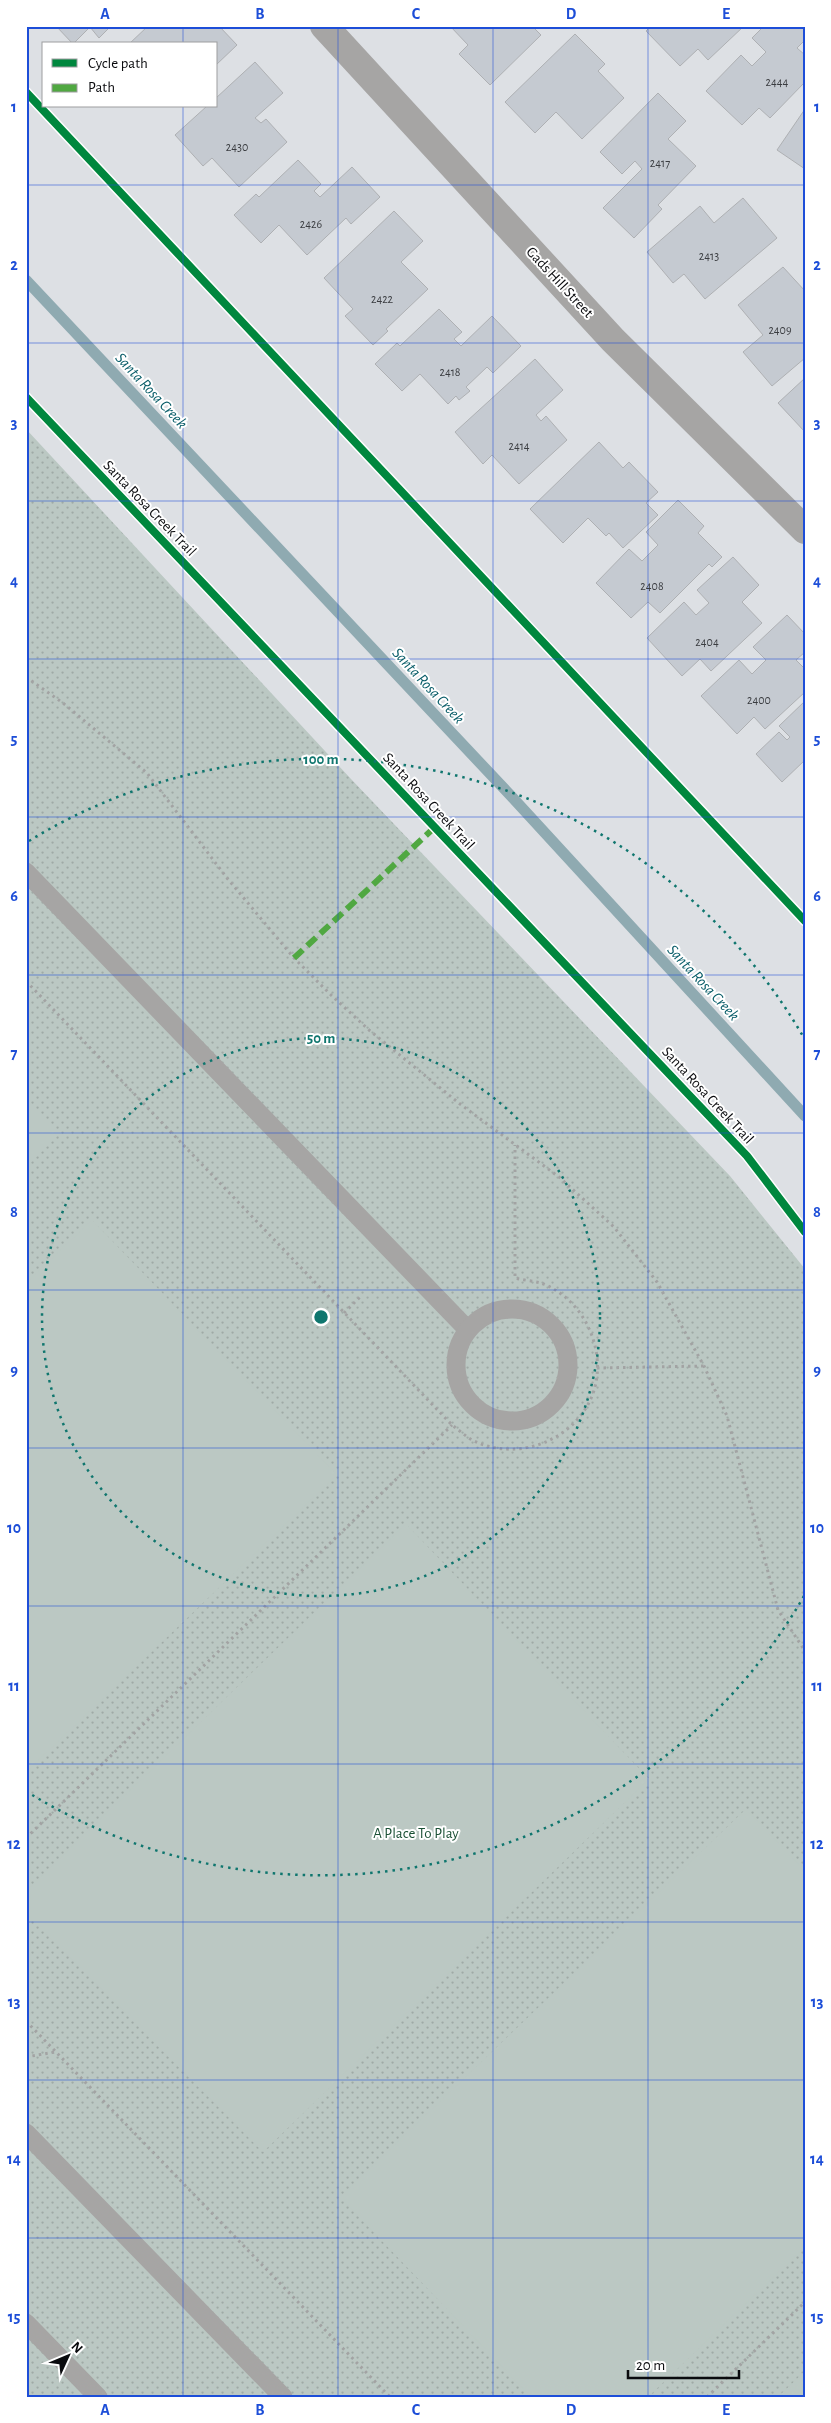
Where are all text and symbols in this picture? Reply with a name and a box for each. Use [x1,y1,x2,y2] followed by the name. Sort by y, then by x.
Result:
[100,6,110,22] text: A
[255,6,265,22] text: B
[412,6,421,22] text: C
[566,6,577,22] text: D
[722,6,730,22] text: E
[42,42,218,108] legend
[88,56,148,71] text: Cycle path
[766,76,789,88] house number: 2444
[88,80,115,95] text: Path
[11,99,17,115] text: 1
[814,99,820,115] text: 1
[226,141,248,153] house number: 2430
[650,157,670,169] house number: 2417
[300,218,323,230] house number: 2426
[523,244,596,321] street label: Gads Hill Street
[699,250,719,262] house number: 2413
[10,257,18,273] text: 2
[813,257,821,273] text: 2
[371,293,394,305] house number: 2422
[768,324,792,336] house number: 2409
[112,350,190,432] water label: Santa Rosa Creek
[439,366,461,378] house number: 2418
[11,415,18,431] text: 3
[814,415,821,431] text: 3
[508,440,530,452] house number: 2414
[100,458,199,559] street label: Santa Rosa Creek Trail
[10,573,18,589] text: 4
[813,573,821,589] text: 4
[640,580,664,592] house number: 2408
[695,636,719,648] house number: 2404
[389,645,467,727] water label: Santa Rosa Creek
[747,694,771,706] house number: 2400
[11,731,18,747] text: 5
[814,731,821,747] text: 5
[380,750,477,853] street label: Santa Rosa Creek Trail
[303,752,339,767] text: 100 m
[10,888,18,904] text: 6
[813,888,821,904] text: 6
[664,942,742,1024] water label: Santa Rosa Creek
[307,1031,335,1046] text: 50 m
[659,1044,756,1147] street label: Santa Rosa Creek Trail
[11,1046,18,1062] text: 7
[814,1046,821,1062] text: 7
[10,1204,18,1220] text: 8
[813,1204,821,1220] text: 8
[312,1308,330,1326] centre of rings
[10,1362,18,1378] text: 9
[813,1362,821,1378] text: 9
[7,1520,21,1536] text: 10
[810,1520,824,1536] text: 10
[8,1678,20,1694] text: 11
[811,1678,823,1694] text: 11
[373,1826,459,1841] park label: A Place To Play
[7,1836,21,1852] text: 12
[810,1836,824,1852] text: 12
[8,1994,20,2010] text: 13
[811,1994,823,2010] text: 13
[7,2151,21,2167] text: 14
[810,2151,824,2167] text: 14
[8,2309,20,2325] text: 15
[811,2309,823,2325] text: 15
[42,2330,92,2380] north arrow
[68,2339,85,2356] text: N
[628,2348,740,2380] scale bar
[636,2358,665,2373] text: 20 m
[100,2402,110,2418] text: A
[255,2402,265,2418] text: B
[412,2402,421,2418] text: C
[566,2402,577,2418] text: D
[722,2402,730,2418] text: E

